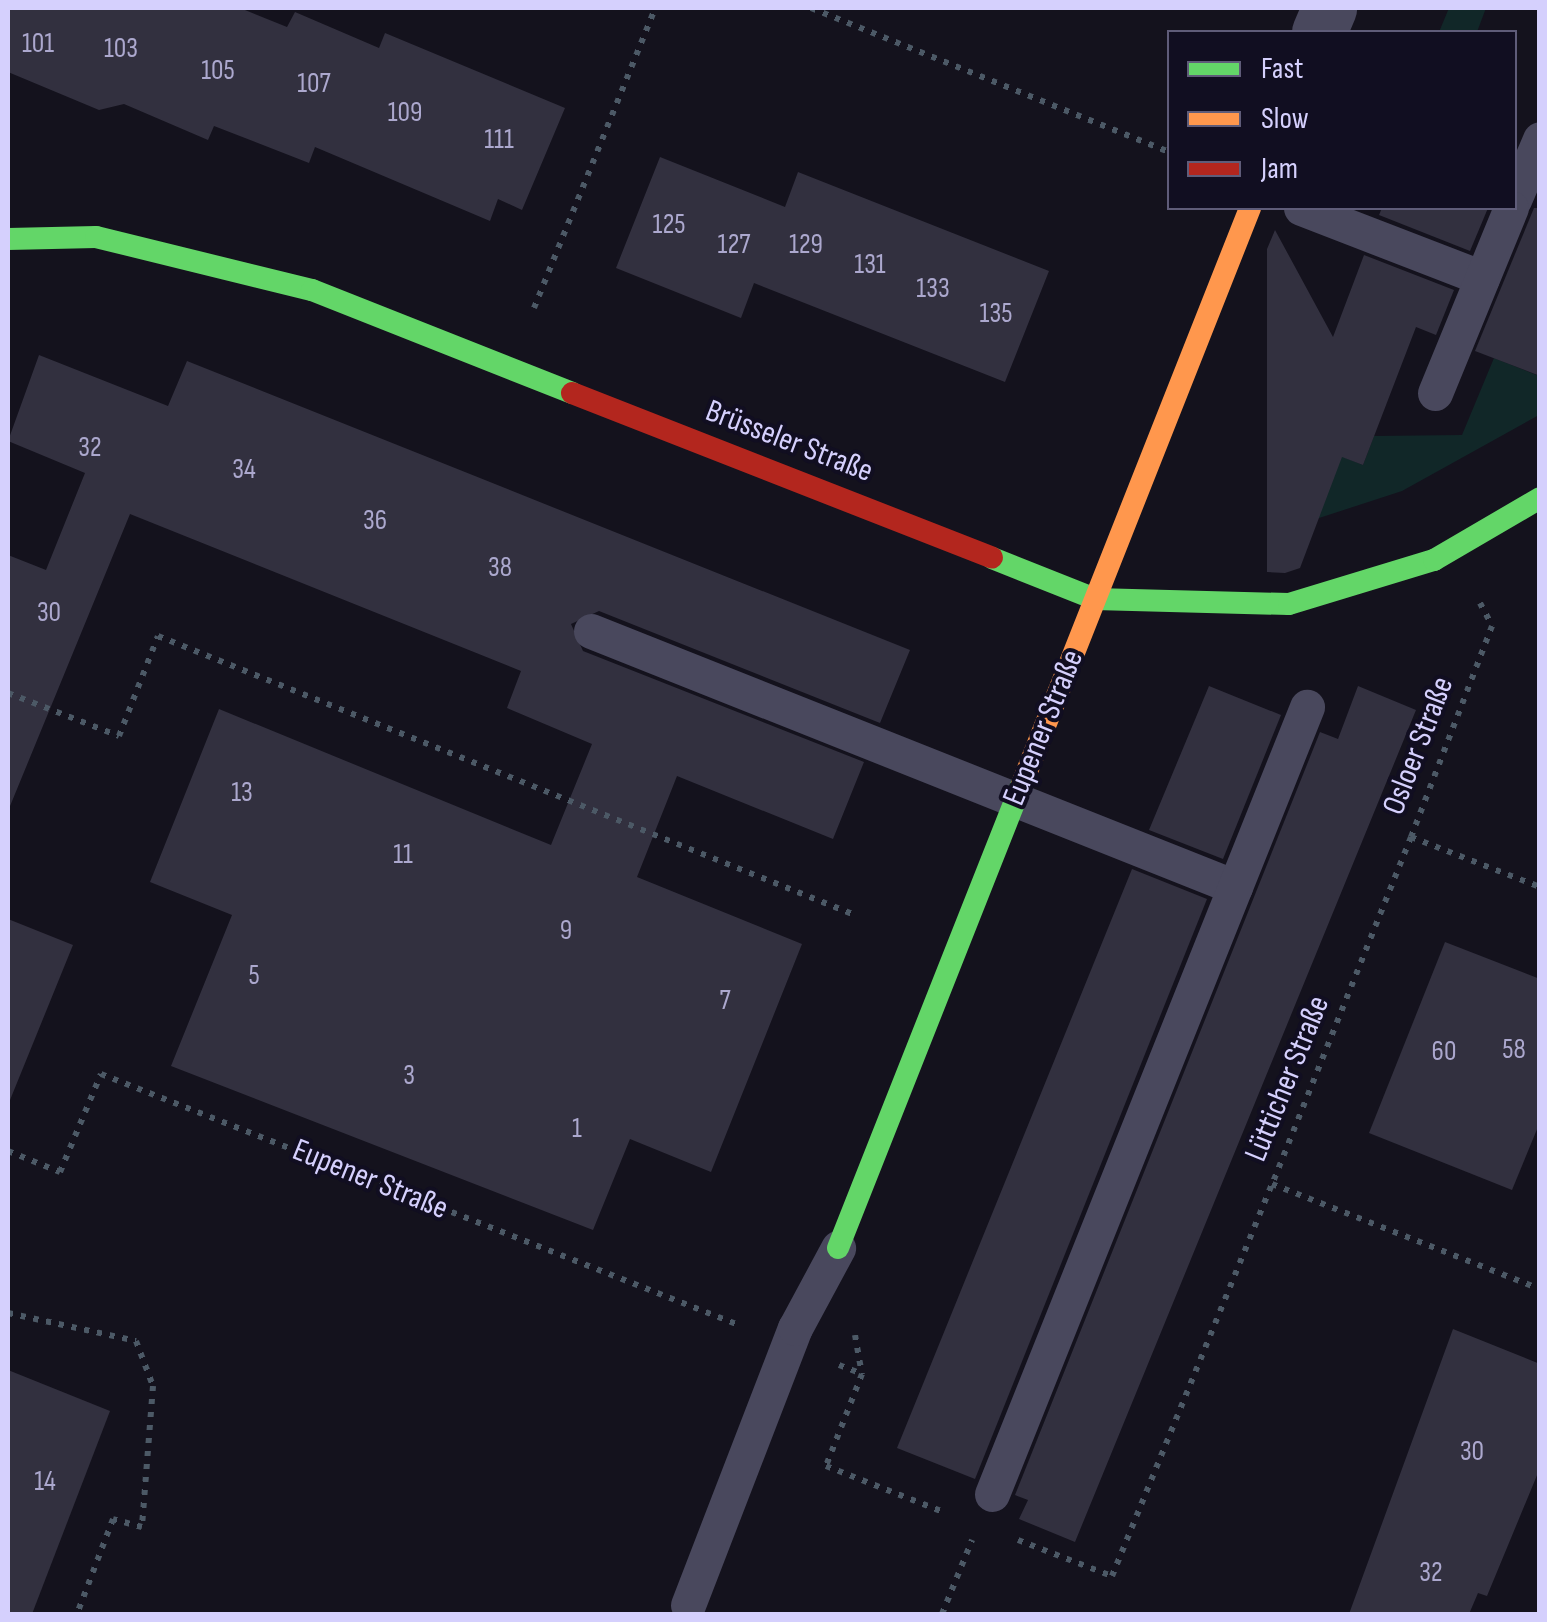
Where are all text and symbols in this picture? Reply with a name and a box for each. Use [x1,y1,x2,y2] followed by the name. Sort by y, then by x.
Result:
[22,27,54,61] house number: 101
[1167,30,1517,210] legend
[104,32,138,66] house number: 103
[1261,51,1303,87] text: Fast
[201,54,235,88] house number: 105
[297,67,331,101] house number: 107
[388,96,422,130] house number: 109
[1261,101,1309,137] text: Slow
[484,123,514,157] house number: 111
[1261,151,1298,187] text: Jam
[653,208,685,242] house number: 125
[718,228,750,262] house number: 127
[789,228,823,262] house number: 129
[854,248,886,282] house number: 131
[916,272,950,306] house number: 133
[980,297,1012,331] house number: 135
[700,393,878,491] street label: Brüsseler Straße
[78,431,102,465] house number: 32
[232,453,256,487] house number: 34
[363,504,387,538] house number: 36
[488,551,512,585] house number: 38
[37,596,61,630] house number: 30
[995,645,1093,811] street label: Eupener Straße
[1375,672,1463,820] street label: Osloer Straße
[231,776,253,810] house number: 13
[393,838,413,872] house number: 11
[560,914,572,948] house number: 9
[248,959,260,993] house number: 5
[719,984,731,1018] house number: 7
[1237,991,1339,1167] street label: Lütticher Straße
[1502,1033,1526,1067] house number: 58
[1432,1035,1456,1069] house number: 60
[403,1059,415,1093] house number: 3
[572,1112,582,1146] house number: 1
[287,1131,453,1229] street label: Eupener Straße
[1460,1435,1484,1469] house number: 30
[34,1465,56,1499] house number: 14
[1419,1556,1443,1590] house number: 32

